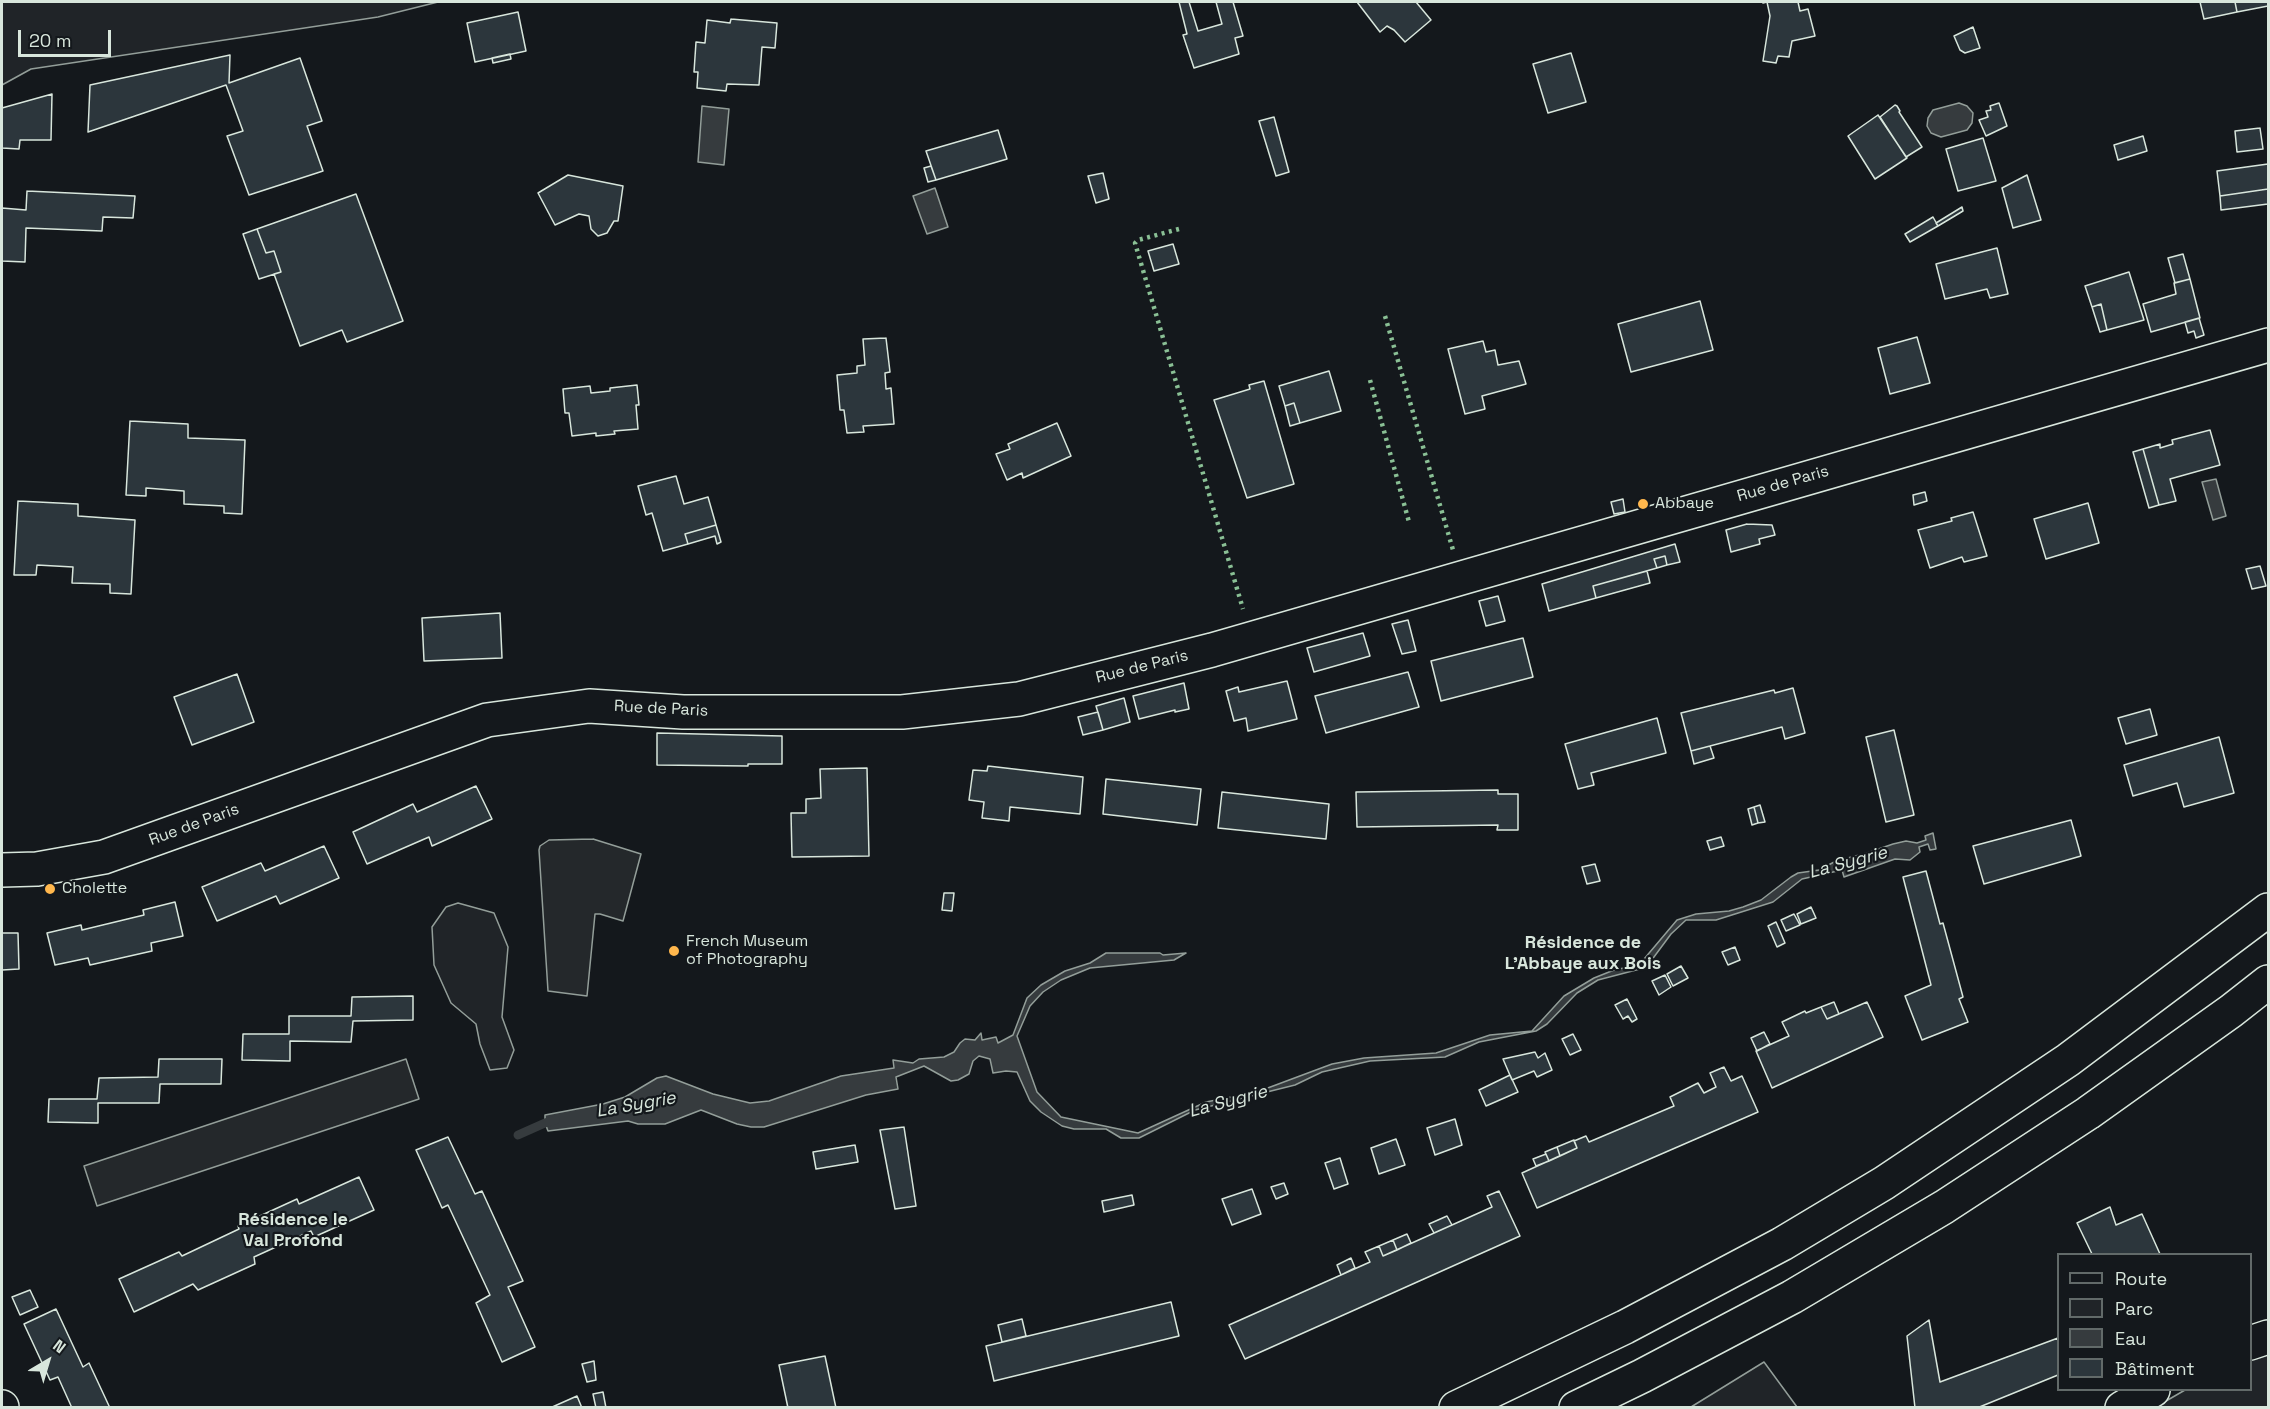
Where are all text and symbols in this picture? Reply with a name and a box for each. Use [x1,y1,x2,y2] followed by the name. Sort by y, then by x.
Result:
[21,18,114,56] scale bar
[29,29,72,52] text: 20 m
[1735,462,1831,506] street label: Rue de Paris
[1655,494,1714,514] place label: Abbaye
[1636,497,1650,511] marker: Abbaye
[1094,646,1190,688] street label: Rue de Paris
[613,697,709,721] street label: Rue de Paris
[146,800,242,850] street label: Rue de Paris
[1806,842,1890,884] water label: La Sygrie
[62,879,127,899] place label: Cholette
[43,882,57,896] marker: Cholette
[686,932,808,970] place label: French Museum of Photography
[1505,932,1661,974] district label: Résidence de L'Abbaye aux Bois
[667,944,681,958] marker: French Museum of Photography
[1186,1081,1270,1123] water label: La Sygrie
[595,1087,677,1123] water label: La Sygrie
[238,1209,348,1252] district label: Résidence le Val Profond
[2057,1253,2252,1391] legend
[2115,1267,2167,1290] text: Route
[2115,1297,2153,1320] text: Parc
[2115,1327,2146,1350] text: Eau
[18,1331,78,1391] north arrow
[49,1335,70,1358] text: N
[2115,1357,2195,1380] text: Bâtiment

